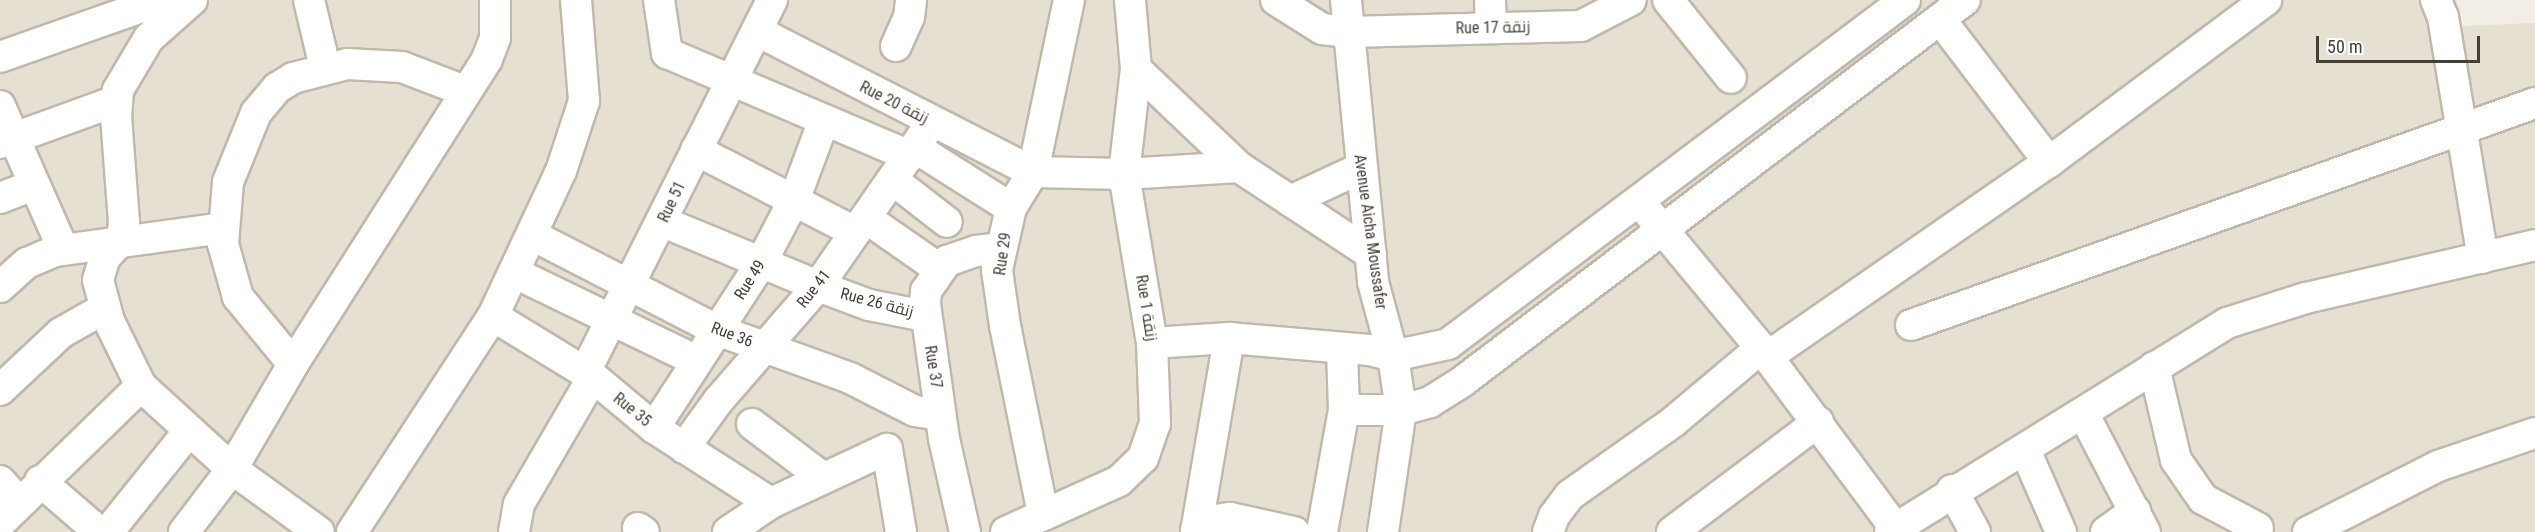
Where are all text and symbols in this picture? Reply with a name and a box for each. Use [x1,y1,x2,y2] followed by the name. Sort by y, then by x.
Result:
[1455,18,1531,38] street label: Rue 17 زنقة
[2319,24,2482,62] scale bar
[2327,36,2362,57] text: 50 m
[856,77,932,129] street label: Rue 20 زنقة
[1350,153,1390,311] street label: Avenue Aicha Moussafer
[654,178,690,226] street label: Rue 51
[990,231,1016,277] street label: Rue 29
[730,257,770,303] street label: Rue 49
[793,266,835,312] street label: Rue 41
[1131,273,1161,343] street label: Rue 1 زنقة
[838,284,916,322] street label: Rue 26 زنقة
[708,318,756,352] street label: Rue 36
[920,344,946,390] street label: Rue 37
[609,389,655,431] street label: Rue 35

